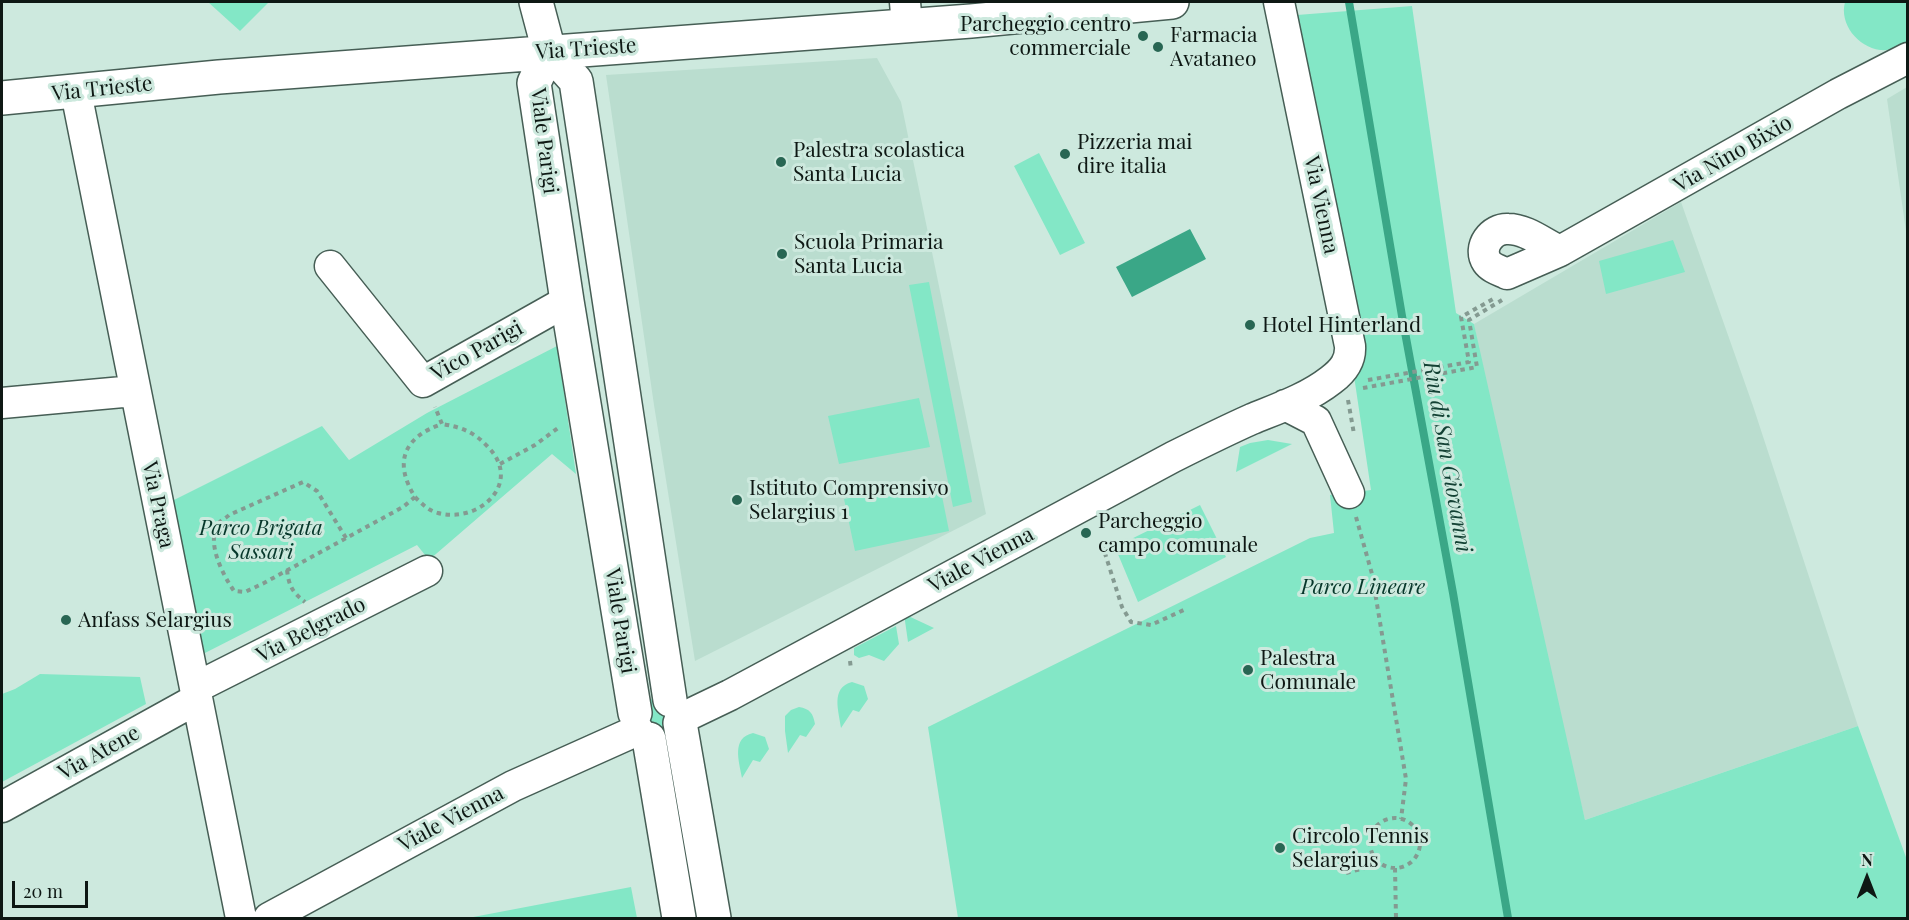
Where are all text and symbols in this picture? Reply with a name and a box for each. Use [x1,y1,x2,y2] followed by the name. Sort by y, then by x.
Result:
[960,11,1131,61] place label: Parcheggio centro commerciale
[1170,22,1257,72] place label: Farmacia Avataneo
[1136,29,1150,43] marker: Parcheggio centro commerciale
[535,33,637,65] street label: Via Trieste
[1151,40,1165,54] marker: Farmacia Avataneo
[50,71,154,107] street label: Via Trieste
[525,87,563,195] street label: Viale Parigi
[1669,110,1797,198] street label: Via Nino Bixio
[1077,129,1192,179] place label: Pizzeria mai dire italia
[793,137,965,187] place label: Palestra scolastica Santa Lucia
[1058,147,1072,161] marker: Pizzeria mai dire italia
[1298,154,1344,256] street label: Via Vienna
[774,155,788,169] marker: Palestra scolastica Santa Lucia
[794,229,944,279] place label: Scuola Primaria Santa Lucia
[775,247,789,261] marker: Scuola Primaria Santa Lucia
[1262,312,1421,338] place label: Hotel Hinterland
[427,315,527,387] street label: Vico Parigi
[1243,318,1257,332] marker: Hotel Hinterland
[1417,359,1477,555] water label: Riu di San Giovanni
[137,459,179,551] street label: Via Praga
[749,475,949,525] place label: Istituto Comprensivo Selargius 1
[730,493,744,507] marker: Istituto Comprensivo Selargius 1
[1098,508,1258,558] place label: Parcheggio campo comunale
[199,515,323,565] park label: Parco Brigata Sassari
[924,522,1038,598] street label: Viale Vienna
[1079,526,1093,540] marker: Parcheggio campo comunale
[599,567,641,675] street label: Viale Parigi
[1301,574,1425,600] park label: Parco Lineare
[252,592,370,668] street label: Via Belgrado
[78,607,232,633] place label: Anfass Selargius
[59,613,73,627] marker: Anfass Selargius
[1260,645,1356,695] place label: Palestra Comunale
[1241,663,1255,677] marker: Palestra Comunale
[54,720,144,786] street label: Via Atene
[394,781,508,857] street label: Viale Vienna
[1292,823,1429,873] place label: Circolo Tennis Selargius
[1273,841,1287,855] marker: Circolo Tennis Selargius
[1837,848,1897,908] north arrow
[1861,849,1873,870] text: N
[15,869,92,907] scale bar
[23,879,63,903] text: 20 m

